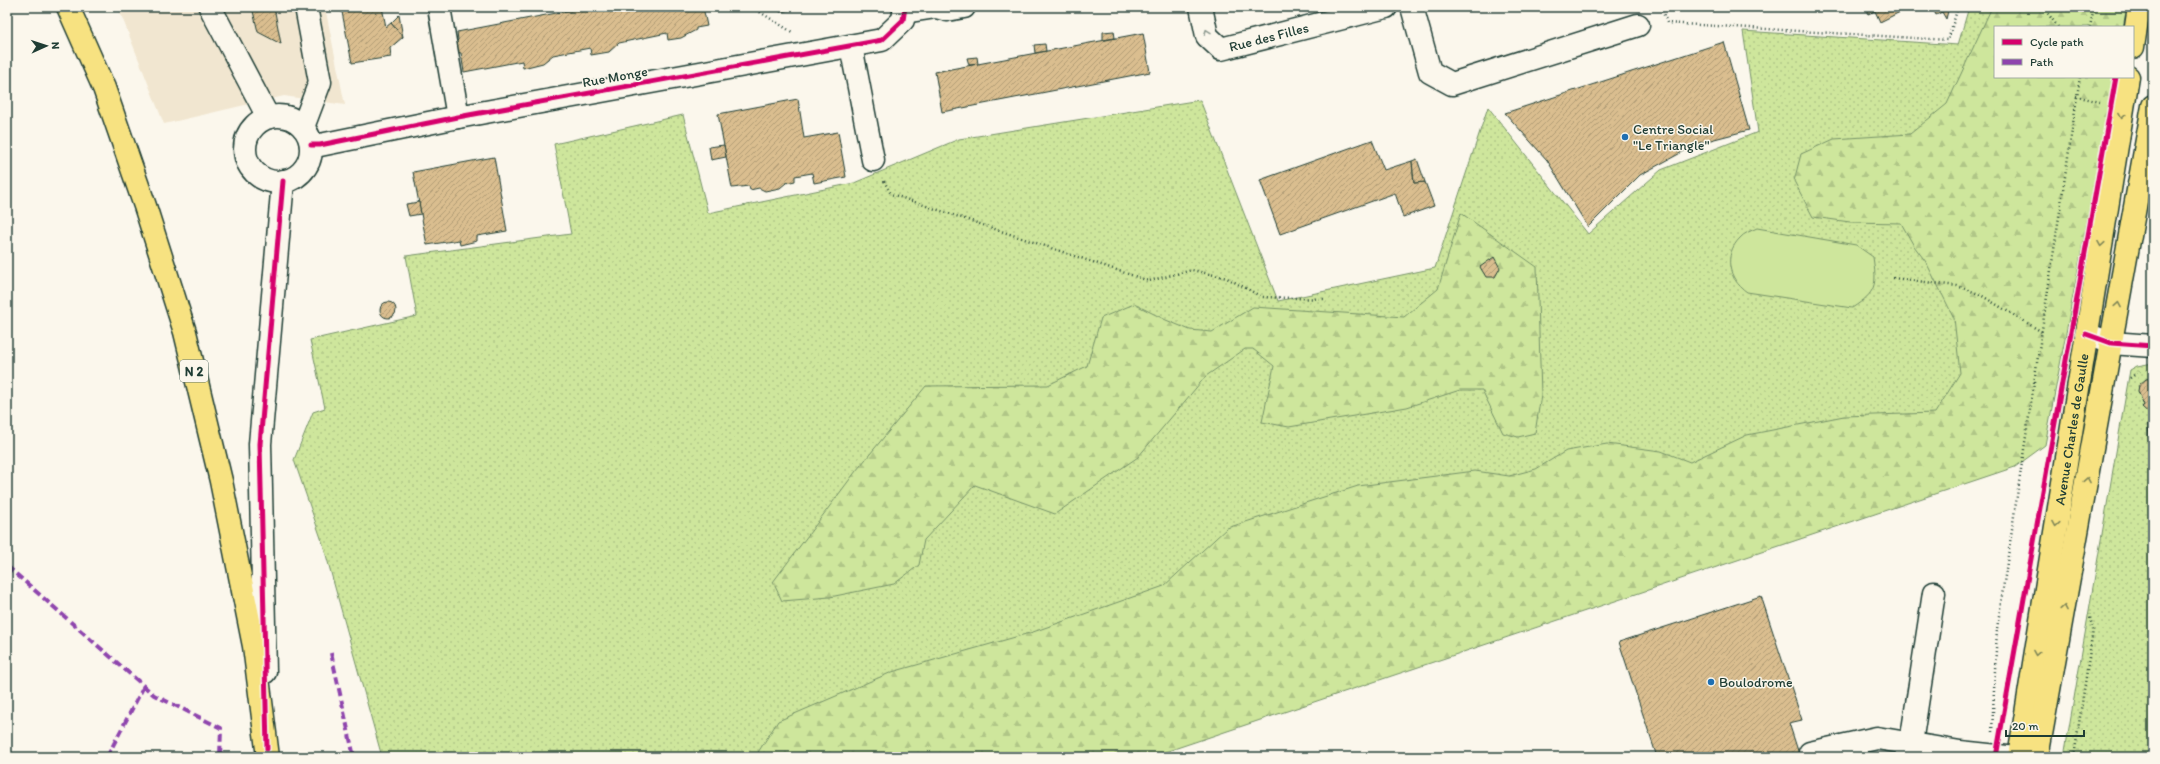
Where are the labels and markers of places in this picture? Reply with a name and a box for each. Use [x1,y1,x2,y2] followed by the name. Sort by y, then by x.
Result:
[1633,121,1713,154] place label: Centre Social "Le Triangle"
[1620,132,1630,142] marker: Centre Social "Le Triangle"
[1719,674,1793,691] place label: Boulodrome
[1706,677,1716,687] marker: Boulodrome

